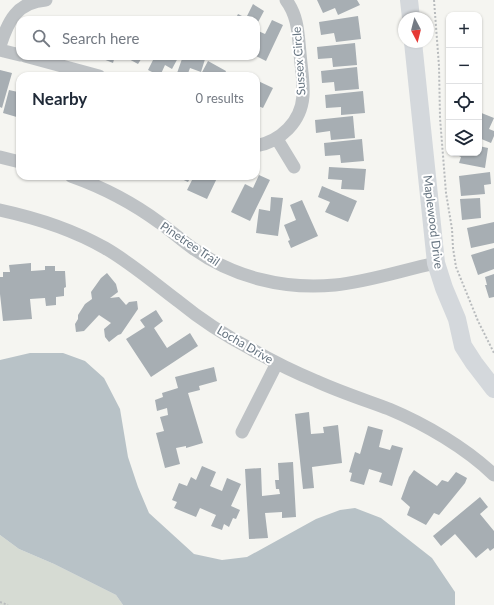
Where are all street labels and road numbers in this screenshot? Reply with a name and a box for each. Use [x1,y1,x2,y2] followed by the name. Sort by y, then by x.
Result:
[289,26,308,96] street label: Sussex Circle
[420,174,447,270] street label: Maplewood Drive
[158,218,223,269] street label: Pinetree Trail
[214,322,276,367] street label: Locha Drive

